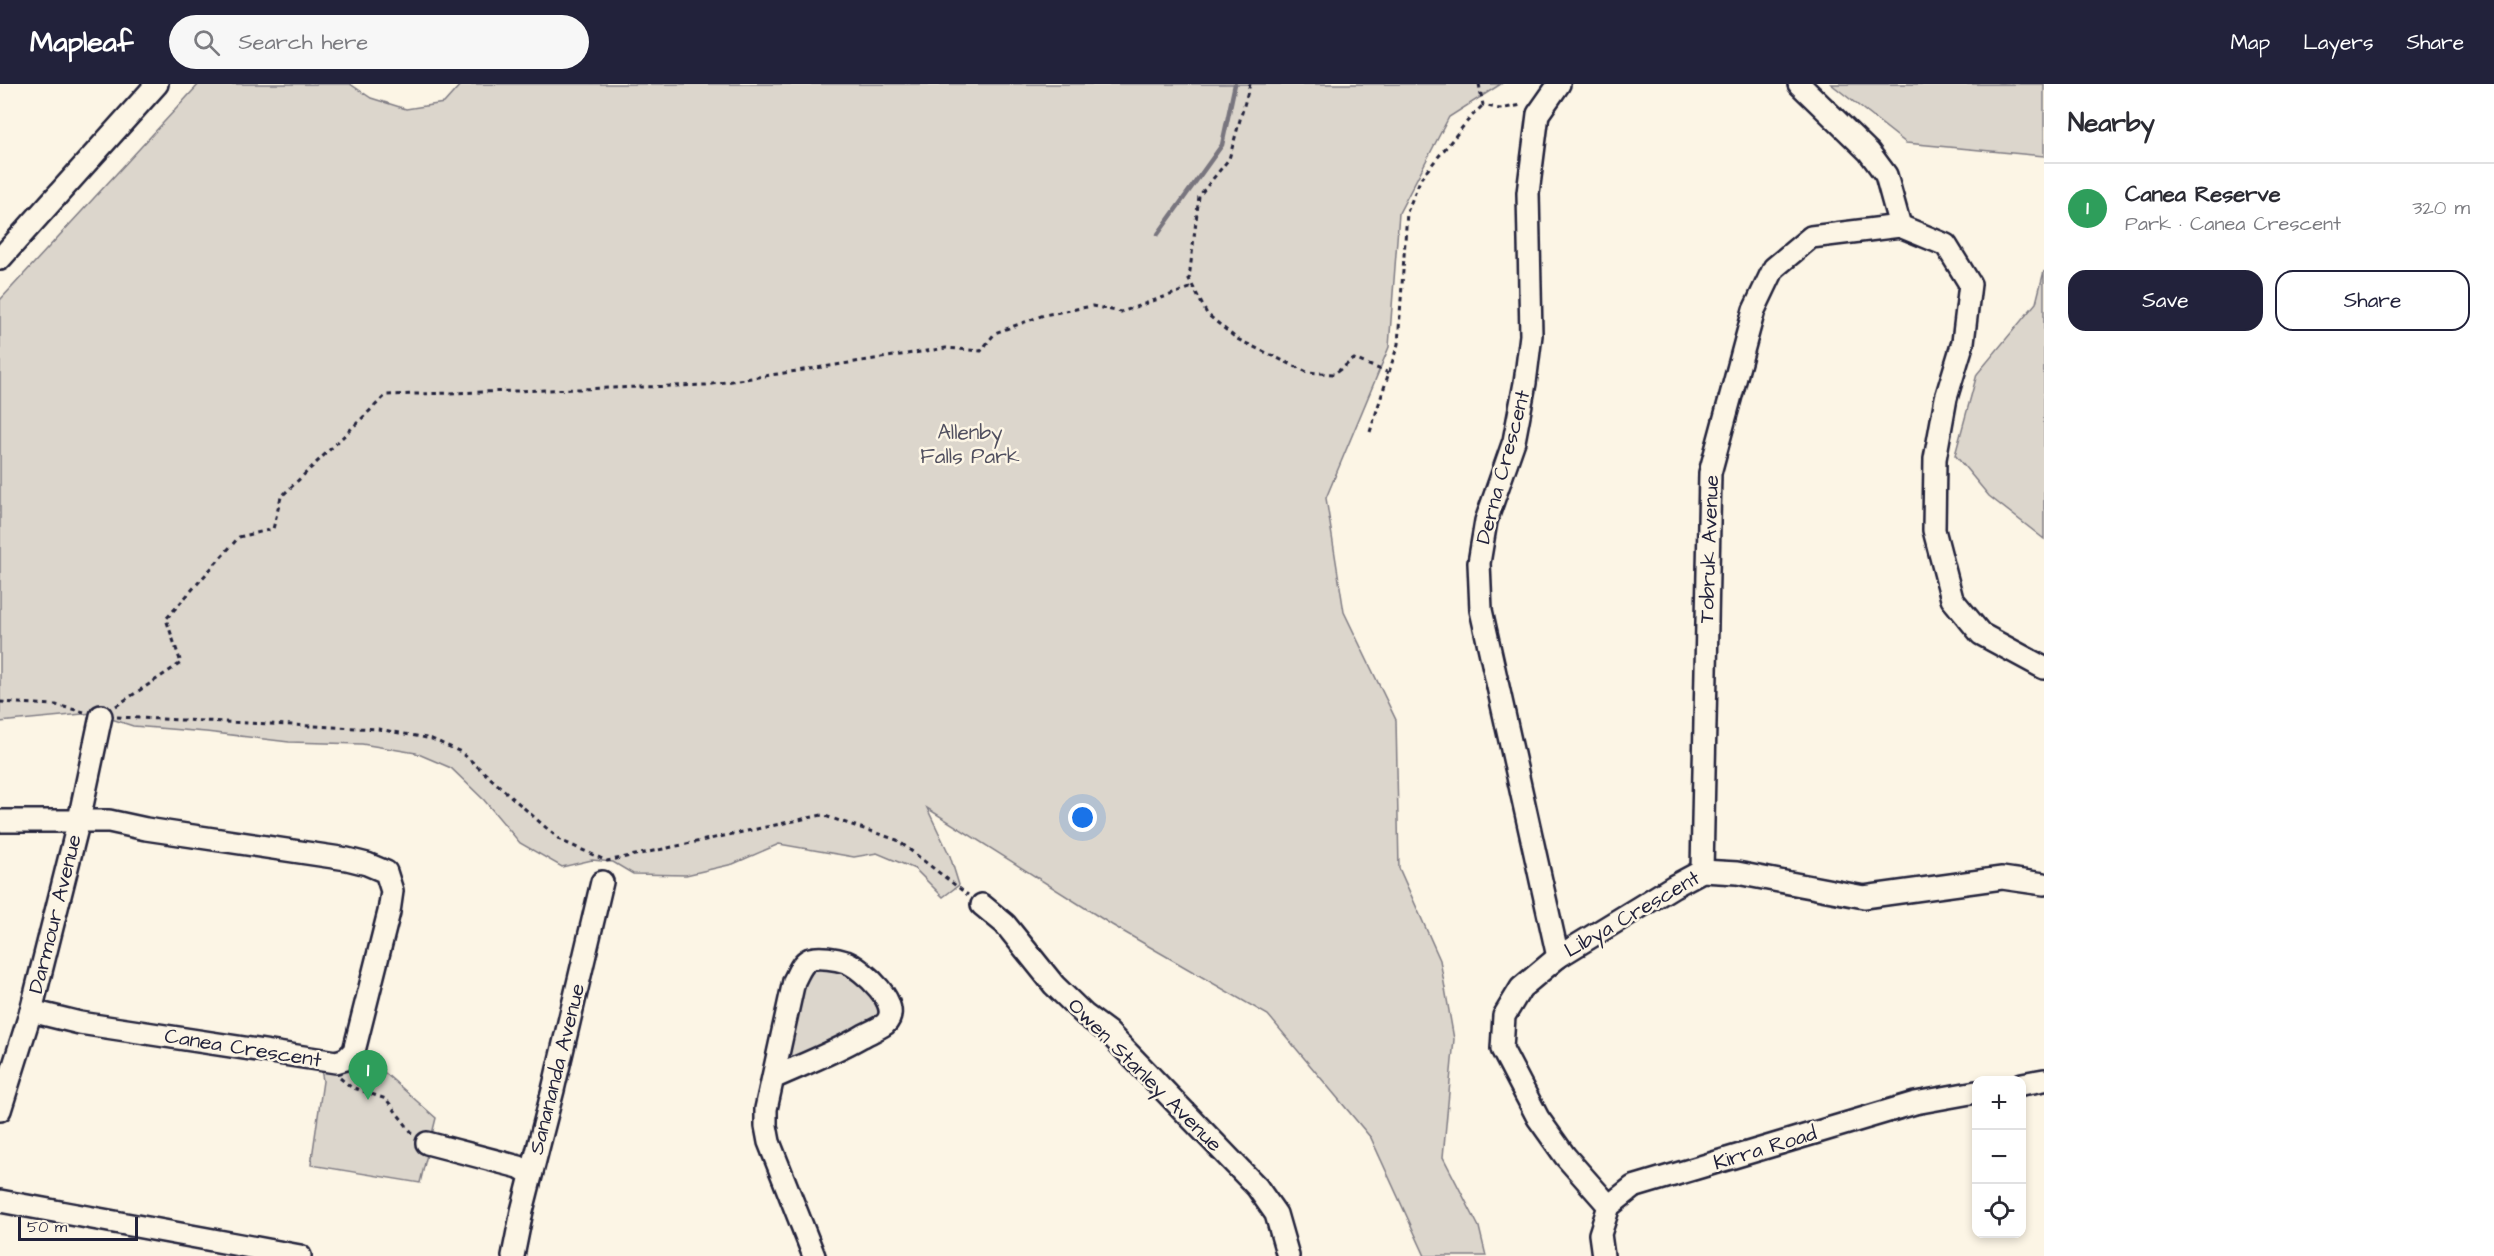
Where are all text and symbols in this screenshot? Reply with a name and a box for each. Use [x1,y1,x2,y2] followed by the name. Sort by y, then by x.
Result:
[169,15,589,69] search box
[30,23,133,62] text: Mapleaf
[190,26,223,59] icon: search
[238,27,368,58] text: Search here
[2230,28,2270,57] text: Map
[2303,28,2373,57] text: Layers
[2406,28,2464,57] text: Share
[2068,105,2155,141] text: Nearby
[2125,179,2281,210] text: Canea Reserve
[2086,194,2089,222] text: 1
[2412,194,2470,222] text: 320 m
[2125,210,2341,238] text: Park · Canea Crescent
[2068,270,2263,331] button: Save
[2275,270,2470,331] button: Share
[1469,386,1538,547] street label: Derna Crescent
[920,418,1020,471] park label: Allenby Falls Park
[1692,474,1726,624] street label: Tobruk Avenue
[1068,803,1097,832] your location
[21,831,89,997] street label: Darmour Avenue
[1559,863,1707,966] street label: Libya Crescent
[522,981,592,1157] street label: Sanananda Avenue
[1060,991,1229,1160] street label: Owen Stanley Avenue
[162,1021,324,1075] street label: Canea Crescent
[348,1050,388,1100] pin: 1
[1972,1076,2026,1238] map controls
[1972,1076,2026,1130] button: +
[1710,1119,1820,1177] street label: Kirra Road
[1972,1130,2026,1184] button: −
[1972,1184,2026,1238] button: locate
[18,1214,138,1242] scale bar
[27,1216,67,1238] text: 50 m

